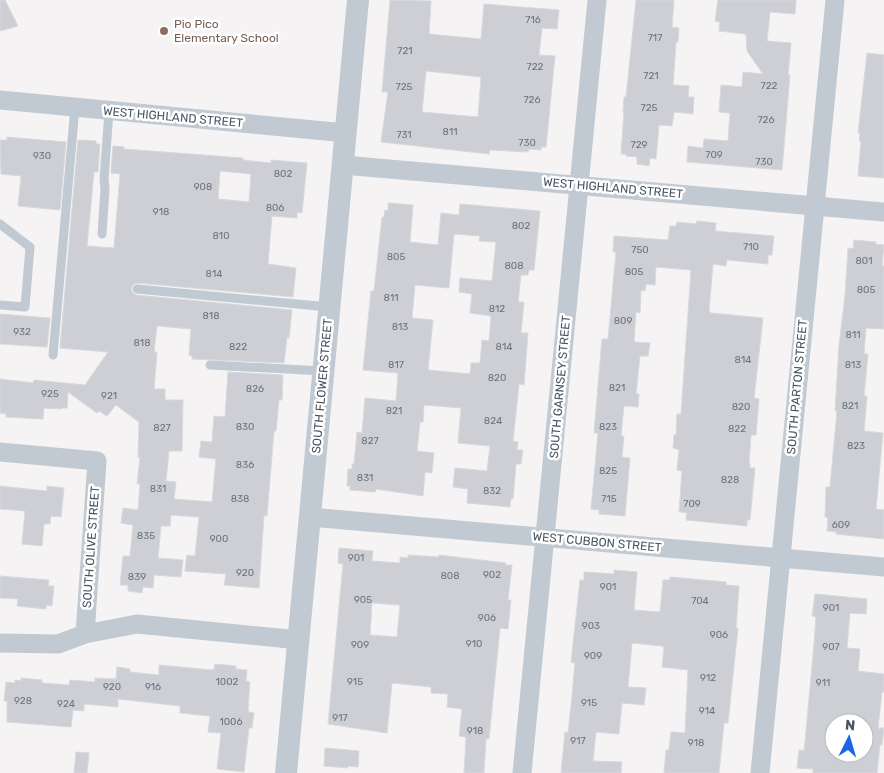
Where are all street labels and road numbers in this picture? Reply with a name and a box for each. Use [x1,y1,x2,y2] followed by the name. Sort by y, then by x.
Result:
[102,104,244,130] street label: WEST HIGHLAND STREET
[542,175,684,201] street label: WEST HIGHLAND STREET
[547,315,573,459] street label: SOUTH GARNSEY STREET
[309,318,335,454] street label: SOUTH FLOWER STREET
[784,319,810,455] street label: SOUTH PARTON STREET
[80,485,102,609] street label: SOUTH OLIVE STREET
[532,529,662,555] street label: WEST CUBBON STREET

